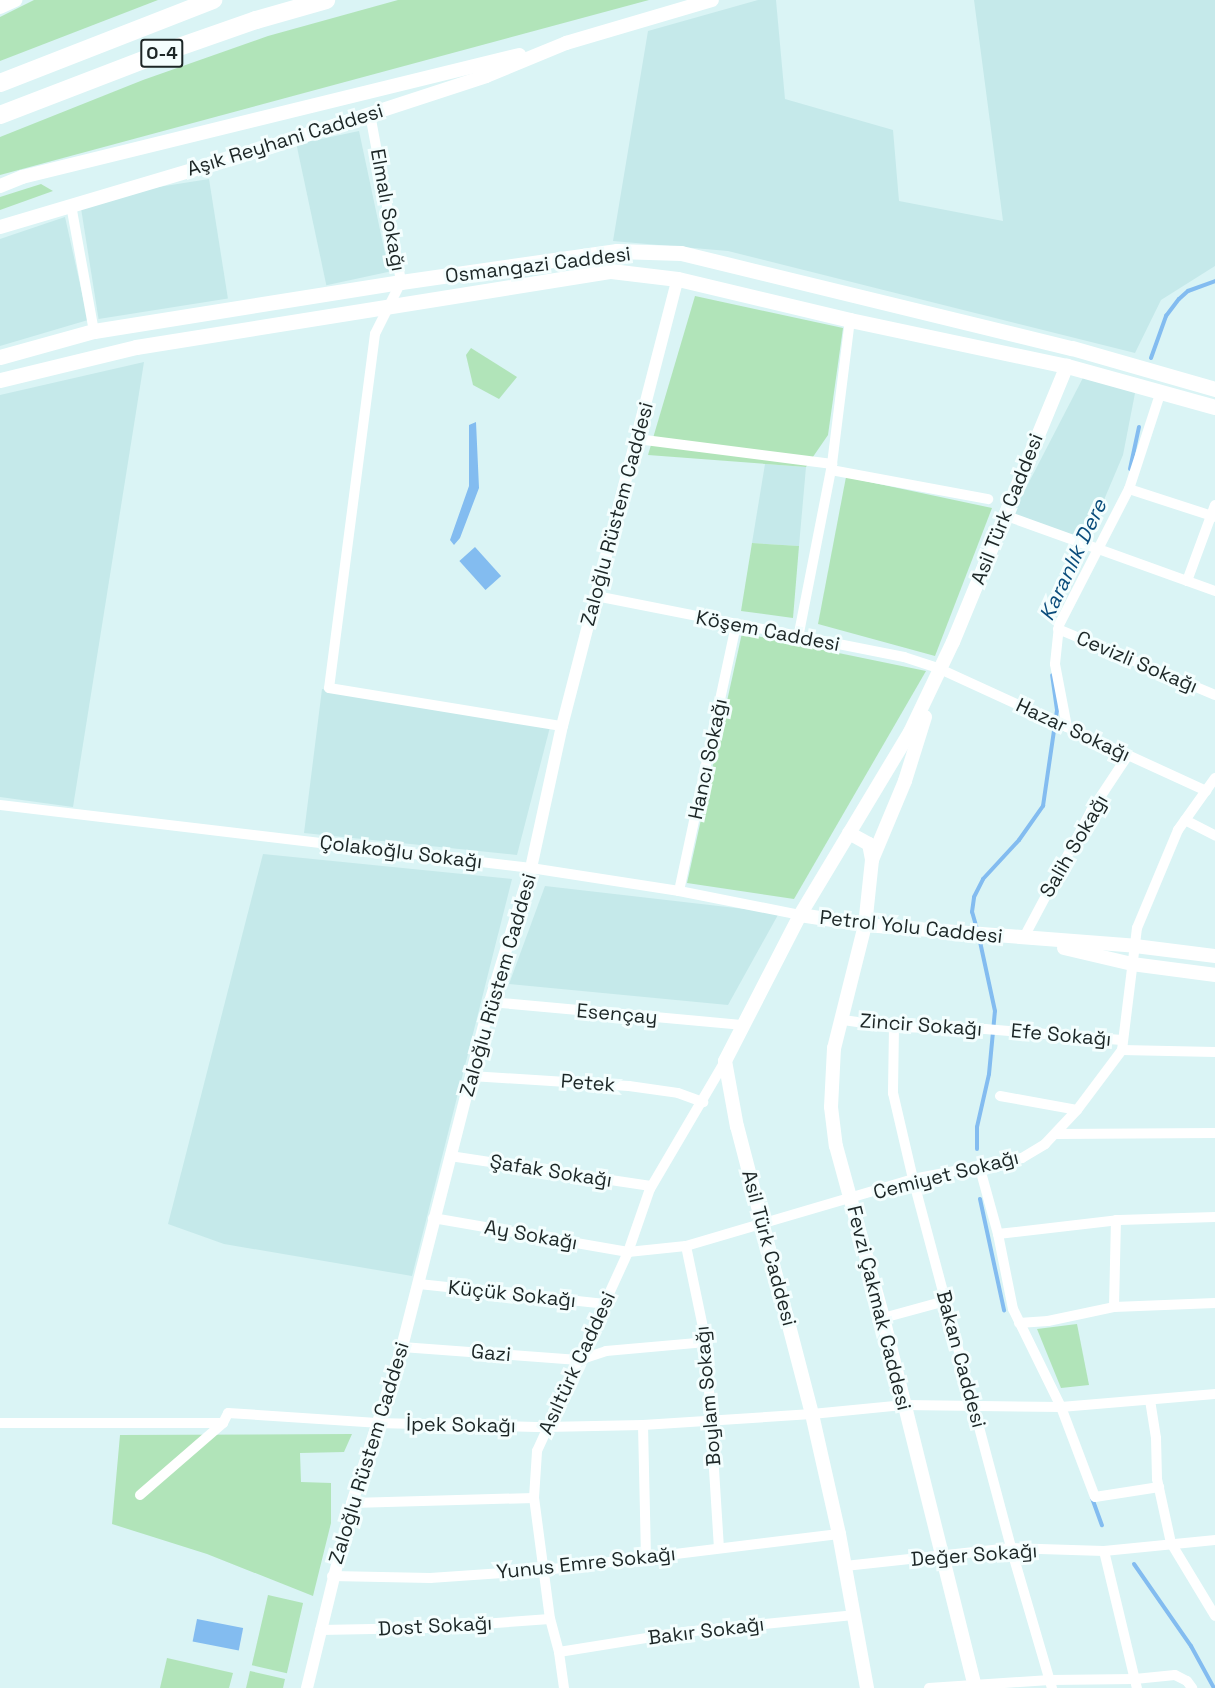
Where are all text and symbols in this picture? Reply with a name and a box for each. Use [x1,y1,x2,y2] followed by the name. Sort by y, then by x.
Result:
[140,38,184,68] road number: O-4
[184,99,386,181] street label: Aşık Reyhani Caddesi
[365,147,411,273] street label: Elmalı Sokağı
[444,242,632,288] street label: Osmangazi Caddesi
[576,399,658,629] street label: Zaloğlu Rüstem Caddesi
[966,430,1048,588] street label: Asil Türk Caddesi
[1034,495,1112,625] water label: Karanlık Dere
[694,605,842,657] street label: Köşem Caddesi
[1073,626,1201,698] street label: Cevizli Sokağı
[1012,693,1134,767] street label: Hazar Sokağı
[683,696,733,822] street label: Hancı Sokağı
[1035,790,1113,902] street label: Salih Sokağı
[318,830,484,874] street label: Çolakoğlu Sokağı
[455,871,541,1099] street label: Zaloğlu Rüstem Caddesi
[818,905,1004,949] street label: Petrol Yolu Caddesi
[575,999,659,1029] street label: Esençay
[859,1009,983,1041] street label: Zincir Sokağı
[1010,1019,1112,1051] street label: Efe Sokağı
[560,1069,616,1097] street label: Petek
[871,1145,1021,1205] street label: Cemiyet Sokağı
[488,1150,614,1192] street label: Şafak Sokağı
[737,1167,801,1329] street label: Asil Türk Caddesi
[842,1203,916,1413] street label: Fevzi Çakmak Caddesi
[483,1215,579,1255] street label: Ay Sokağı
[447,1275,577,1313] street label: Küçük Sokağı
[533,1288,621,1438] street label: Asıltürk Caddesi
[931,1288,991,1430] street label: Bakan Caddesi
[690,1325,726,1467] street label: Boylam Sokağı
[324,1339,414,1567] street label: Zaloğlu Rüstem Caddesi
[470,1339,512,1367] street label: Gazi
[406,1412,516,1438] street label: İpek Sokağı
[910,1539,1038,1571] street label: Değer Sokağı
[495,1542,677,1584] street label: Yunus Emre Sokağı
[377,1611,493,1641] street label: Dost Sokağı
[646,1612,766,1650] street label: Bakır Sokağı

